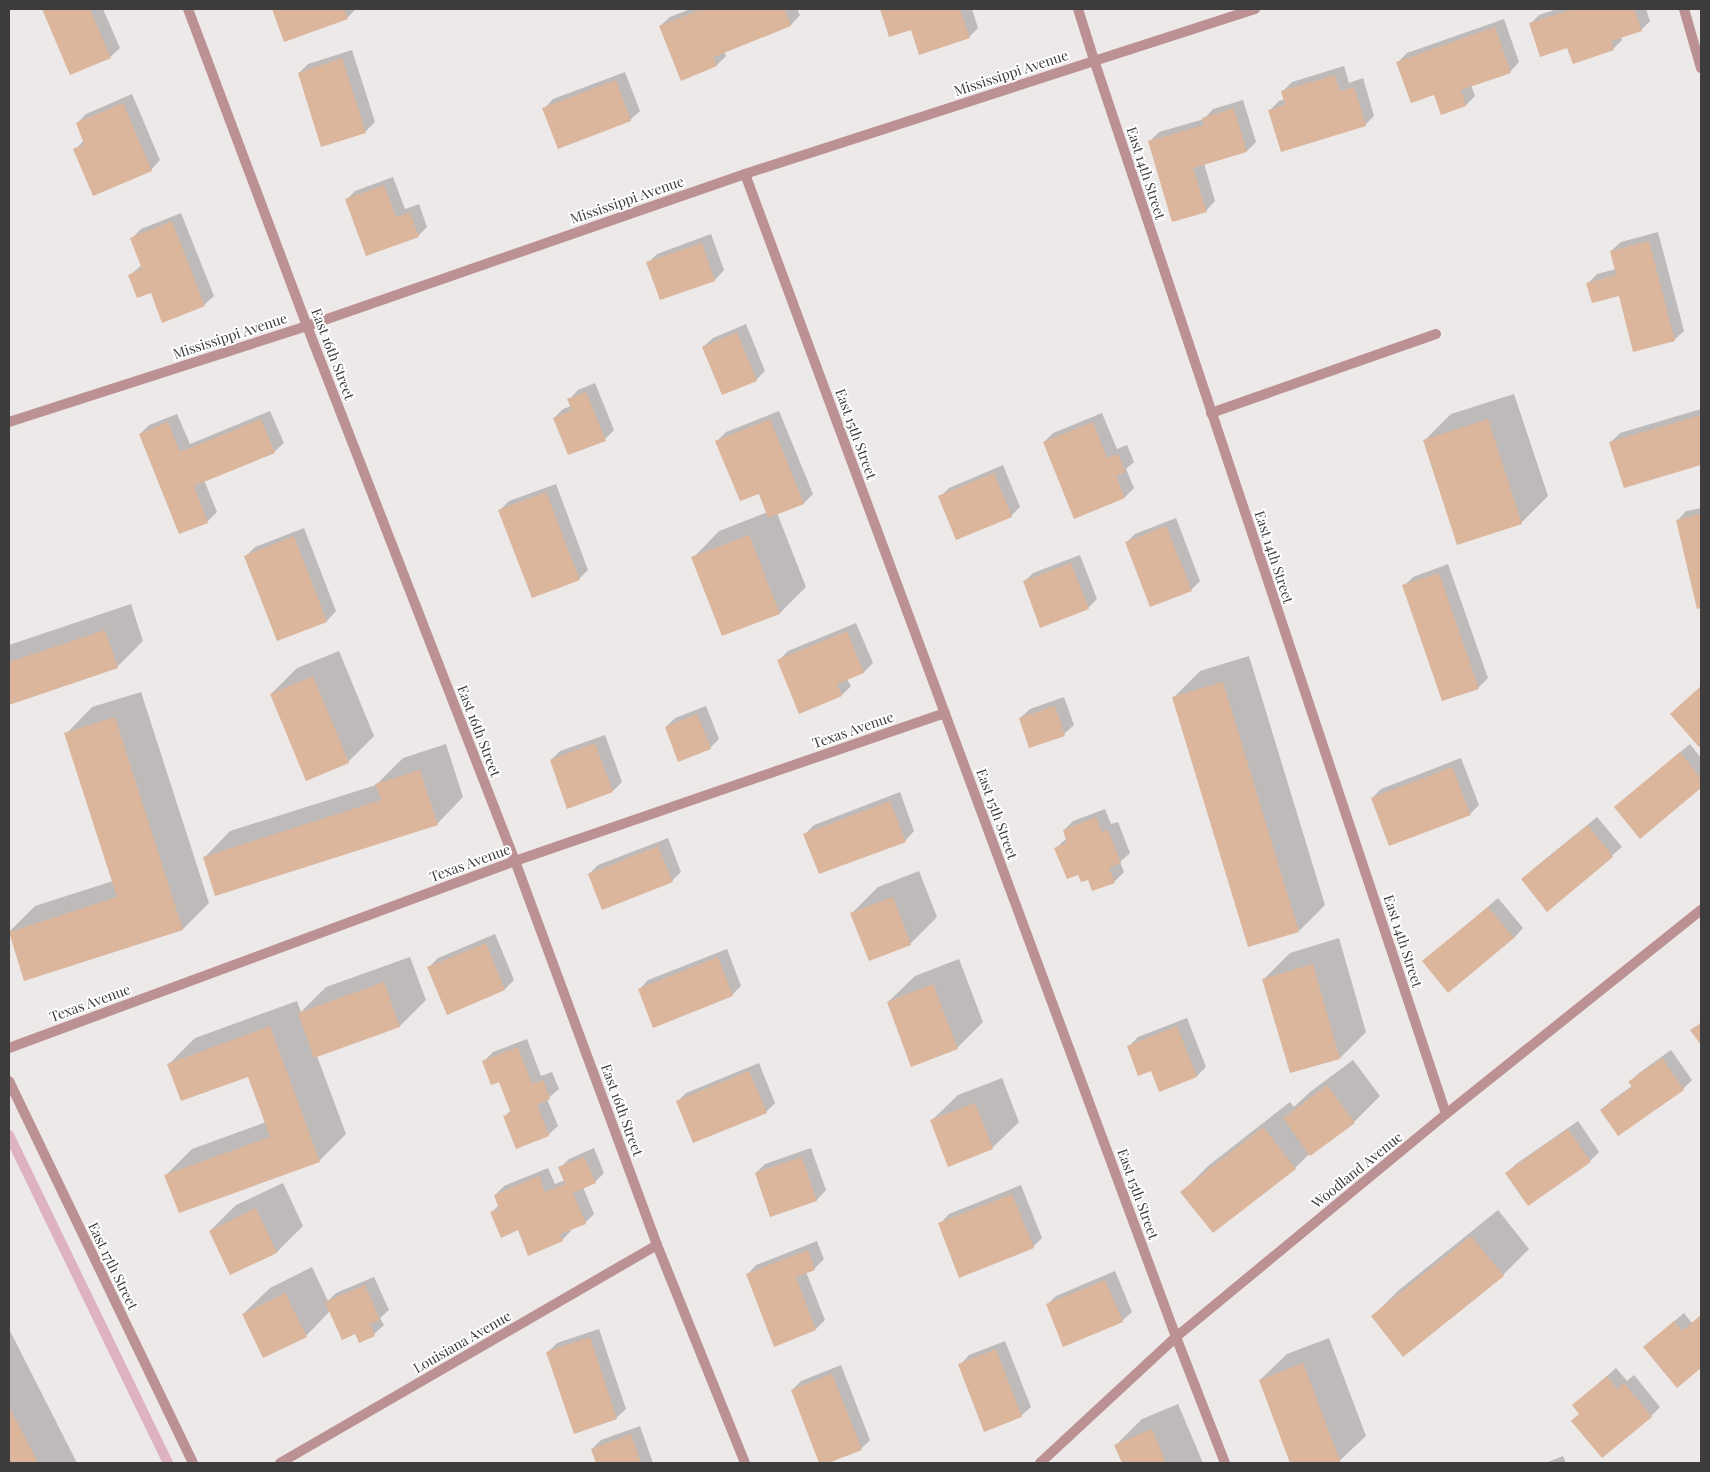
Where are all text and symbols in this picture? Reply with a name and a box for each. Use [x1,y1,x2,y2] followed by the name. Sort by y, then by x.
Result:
[951,45,1070,100] street label: Mississippi Avenue
[1123,124,1171,223] street label: East 14th Street
[567,171,686,228] street label: Mississippi Avenue
[307,305,360,403] street label: East 16th Street
[170,308,289,363] street label: Mississippi Avenue
[831,386,882,483] street label: East 15th Street
[1251,508,1299,607] street label: East 14th Street
[453,682,506,780] street label: East 16th Street
[810,707,896,752] street label: Texas Avenue
[972,766,1023,863] street label: East 15th Street
[427,839,513,886] street label: Texas Avenue
[1380,892,1428,991] street label: East 14th Street
[47,979,133,1026] street label: Texas Avenue
[597,1061,648,1159] street label: East 16th Street
[1306,1127,1406,1213] street label: Woodland Avenue
[1113,1146,1164,1243] street label: East 15th Street
[84,1219,143,1314] street label: East 17th Street
[409,1306,514,1377] street label: Louisiana Avenue

